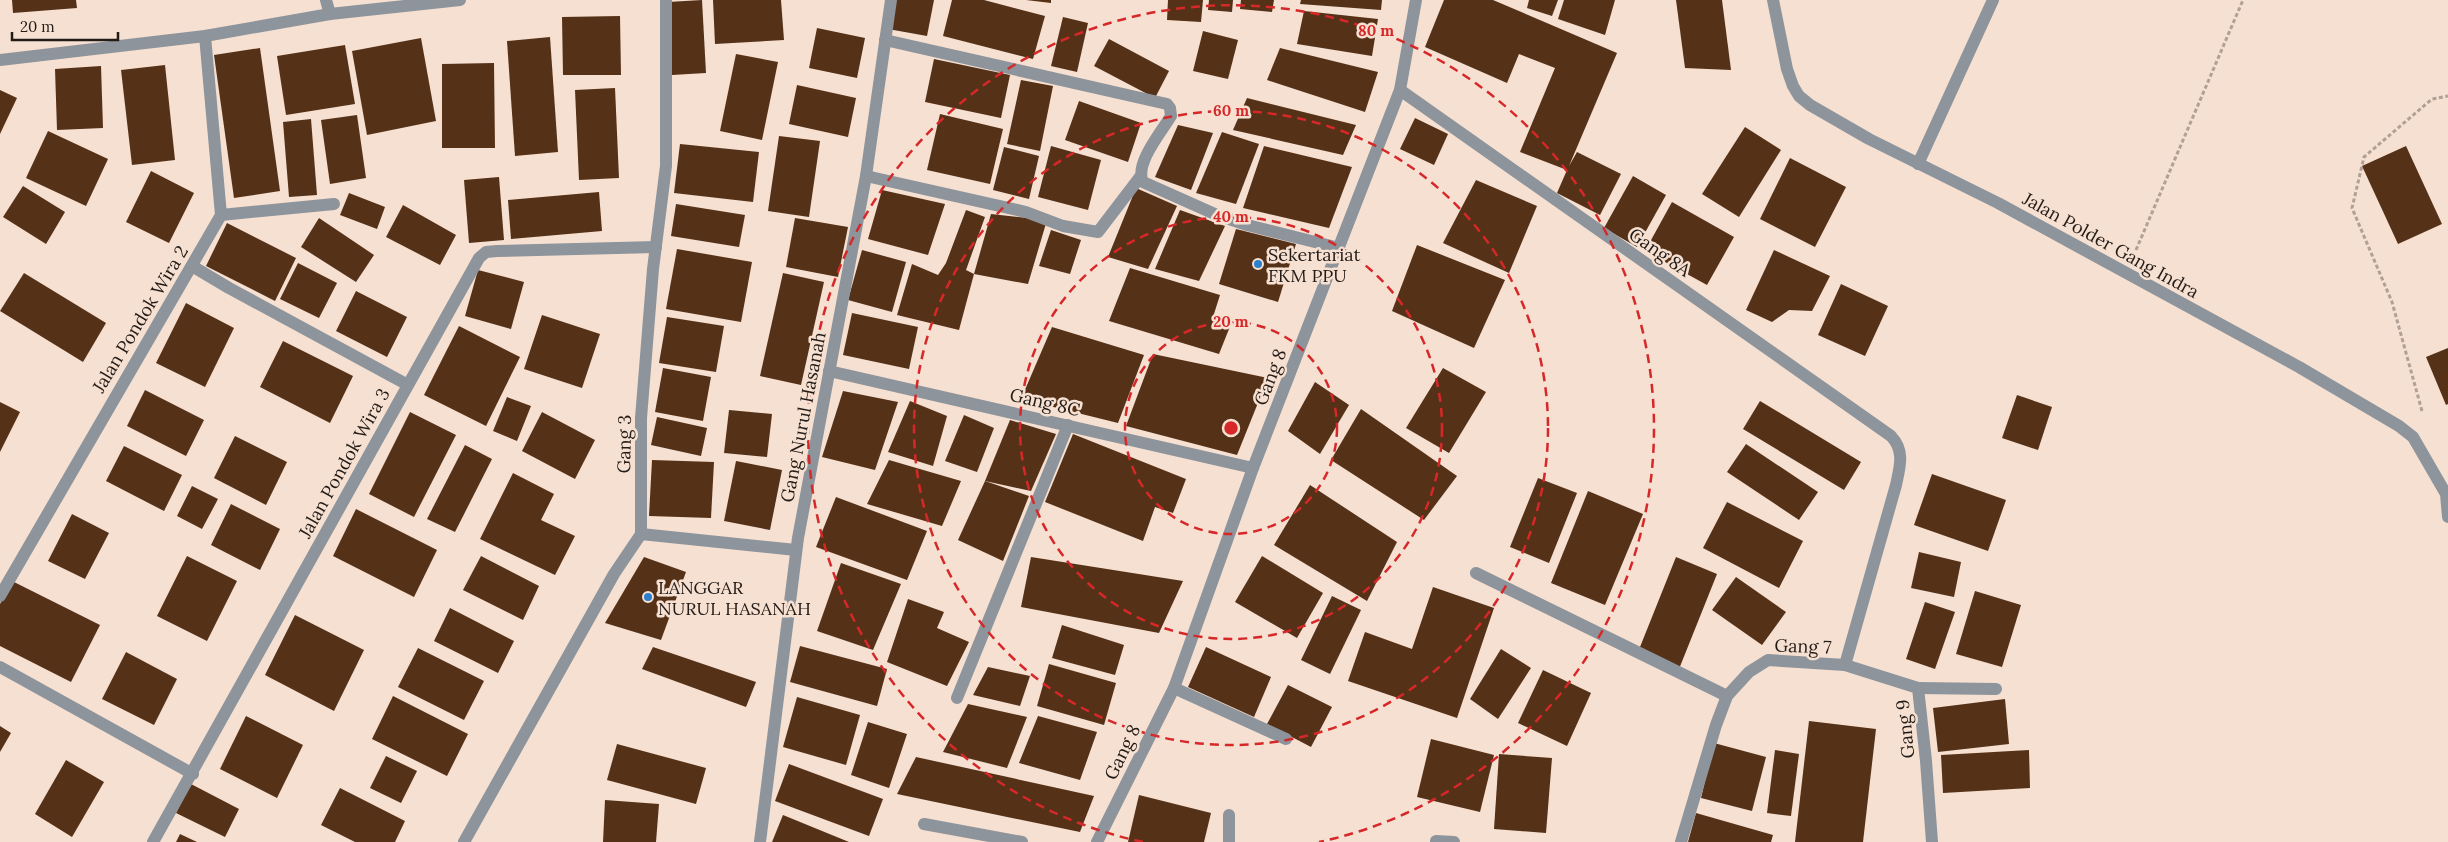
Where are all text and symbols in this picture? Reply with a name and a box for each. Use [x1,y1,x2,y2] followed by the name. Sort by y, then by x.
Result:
[12,10,119,42] scale bar
[20,17,55,36] text: 20 m
[1358,21,1394,40] text: 80 m
[1213,101,1249,120] text: 60 m
[2018,186,2203,303] street label: Jalan Polder Gang Indra
[1213,207,1249,226] text: 40 m
[1625,223,1696,282] street label: Gang 8A
[86,241,193,398] street label: Jalan Pondok Wira 2
[1268,243,1360,287] place label: Sekertariat FKM PPU
[1252,258,1264,270] marker: Sekertariat FKM PPU
[1213,312,1249,331] text: 20 m
[775,330,831,504] street label: Gang Nurul Hasanah
[1249,345,1291,409] street label: Gang 8
[1008,383,1083,421] street label: Gang 8C
[293,384,395,543] street label: Jalan Pondok Wira 3
[612,414,636,474] street label: Gang 3
[1222,419,1240,437] centre of rings
[658,576,811,620] place label: LANGGAR NURUL HASANAH
[642,591,654,603] marker: LANGGAR NURUL HASANAH
[1774,634,1832,658] street label: Gang 7
[1890,698,1920,760] street label: Gang 9
[1099,721,1145,783] street label: Gang 8

